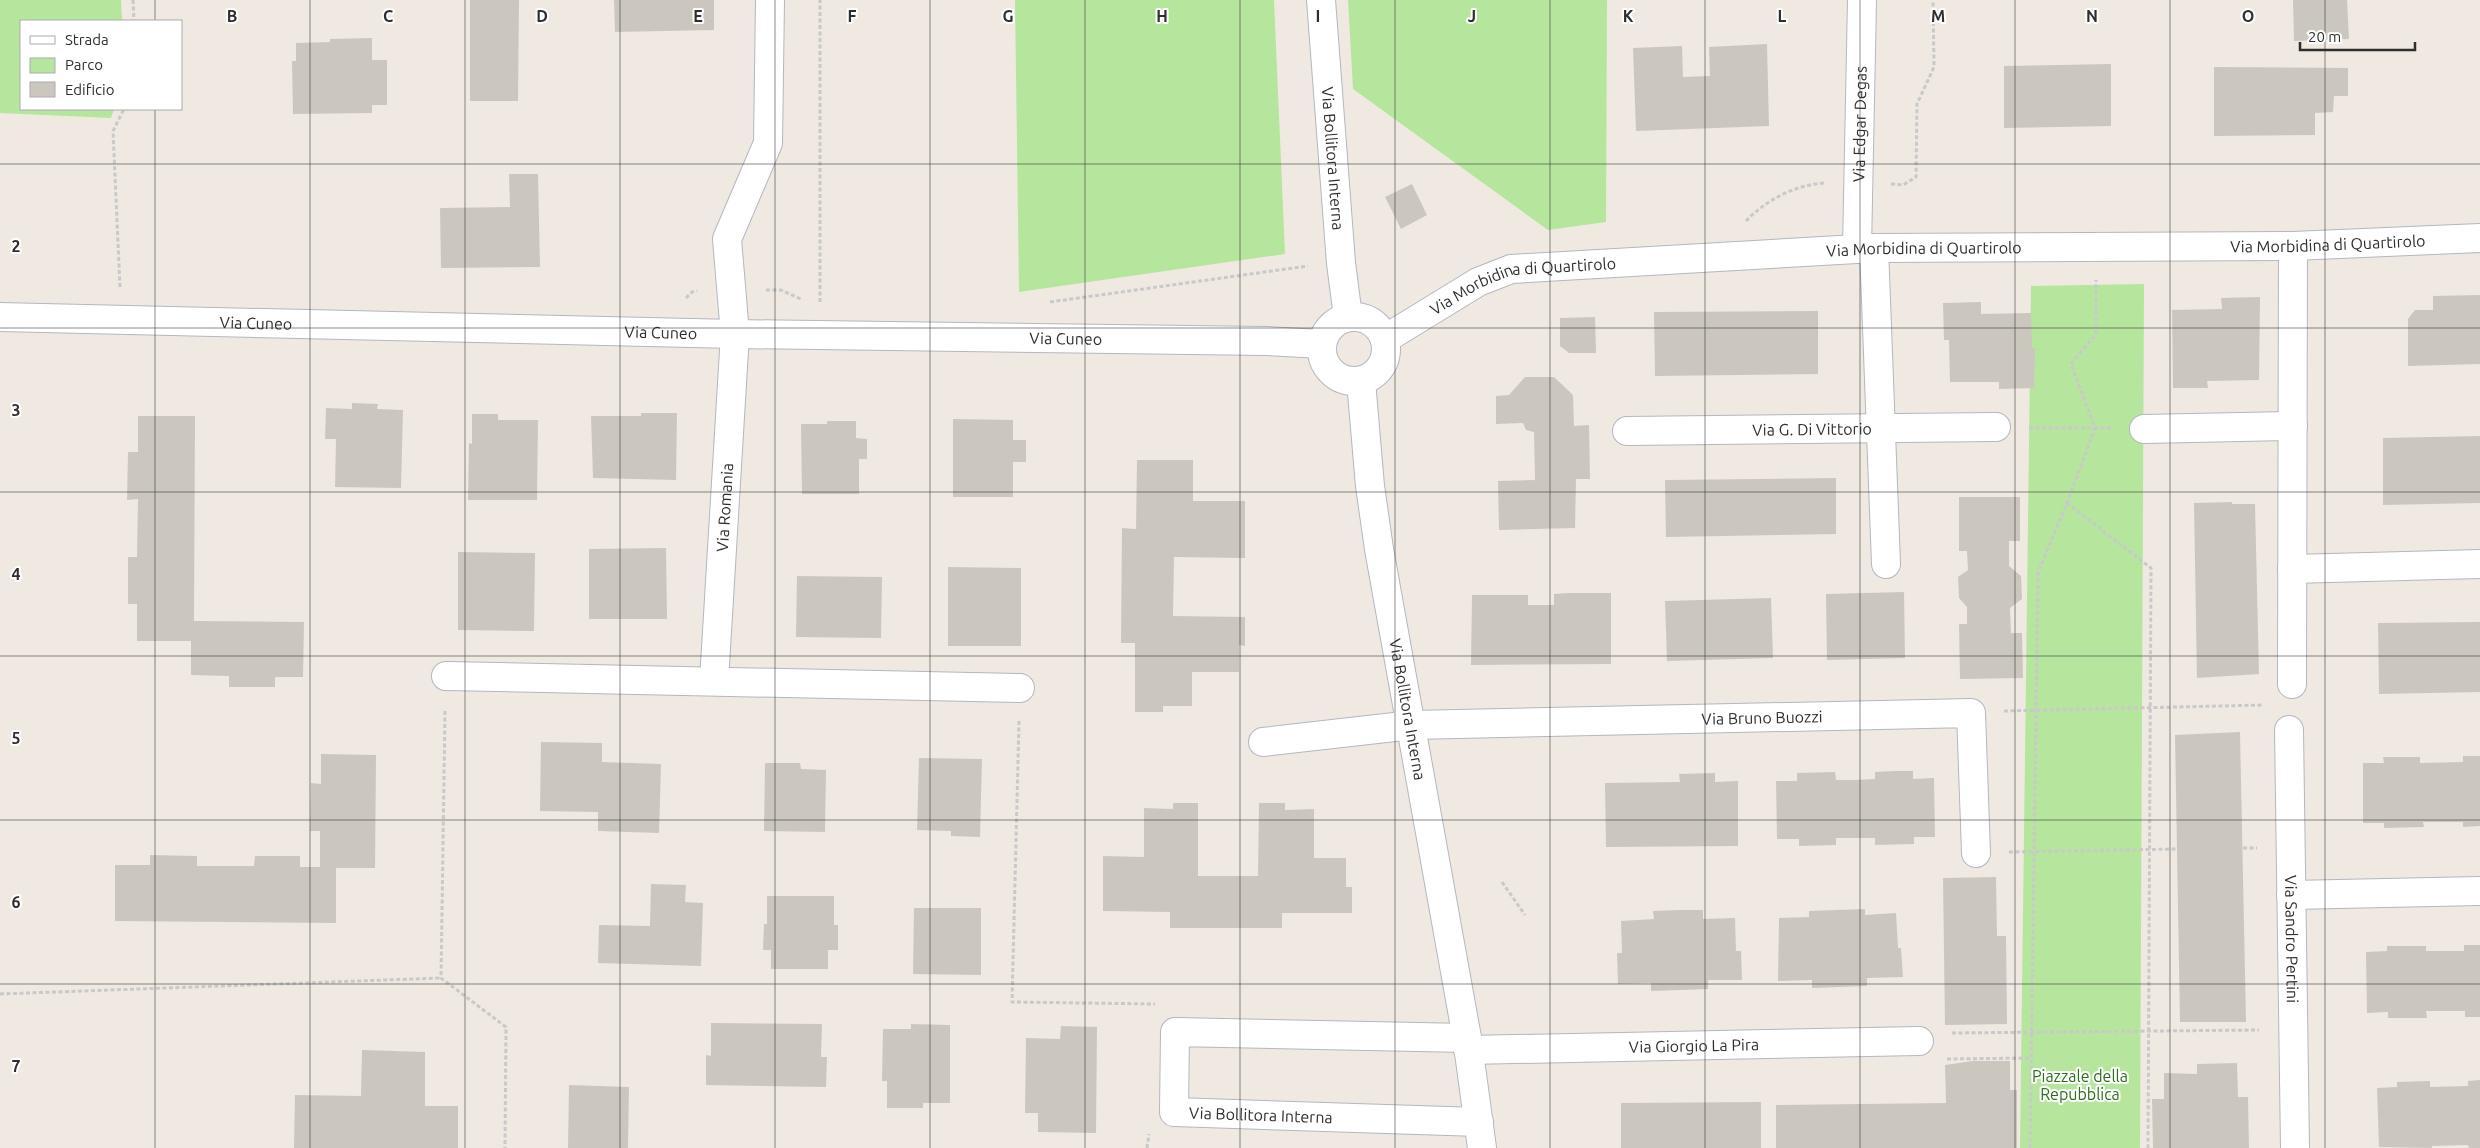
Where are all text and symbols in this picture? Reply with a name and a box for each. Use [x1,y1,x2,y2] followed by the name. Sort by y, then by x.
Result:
[227,7,237,25] text: B
[383,7,393,25] text: C
[536,7,548,25] text: D
[693,7,703,25] text: E
[848,7,857,25] text: F
[1002,7,1014,25] text: G
[1156,7,1168,25] text: H
[1316,7,1320,25] text: I
[1468,7,1476,25] text: J
[1623,7,1634,25] text: K
[1778,7,1787,25] text: L
[1931,7,1945,25] text: M
[2086,7,2098,25] text: N
[2242,7,2254,25] text: O
[20,20,182,110] legend
[2300,20,2415,52] scale bar
[2308,28,2341,45] text: 20 m
[65,31,109,48] text: Strada
[65,56,103,73] text: Parco
[1849,66,1870,182] street label: Via Edgar Degas
[65,81,114,98] text: Edificio
[1319,86,1347,231] street label: Via Bollitora Interna
[2230,231,2426,255] street label: Via Morbidina di Quartirolo
[11,237,21,255] text: 2
[1826,238,2022,260] street label: Via Morbidina di Quartirolo
[1427,254,1617,318] street label: Via Morbidina di Quartirolo
[219,313,292,333] street label: Via Cuneo
[624,322,697,342] street label: Via Cuneo
[1029,329,1102,348] street label: Via Cuneo
[11,401,21,419] text: 3
[1752,419,1872,439] street label: Via G. Di Vittorio
[713,462,736,552] street label: Via Romania
[11,565,21,583] text: 4
[1386,637,1429,782] street label: Via Bollitora Interna
[1701,707,1823,728] street label: Via Bruno Buozzi
[11,729,21,747] text: 5
[2282,875,2302,1003] street label: Via Sandro Pertini
[11,893,21,911] text: 6
[1629,1035,1759,1056] street label: Via Giorgio La Pira
[11,1057,21,1075] text: 7
[2032,1067,2128,1103] park label: Piazzale della Repubblica
[1189,1103,1333,1126] street label: Via Bollitora Interna

